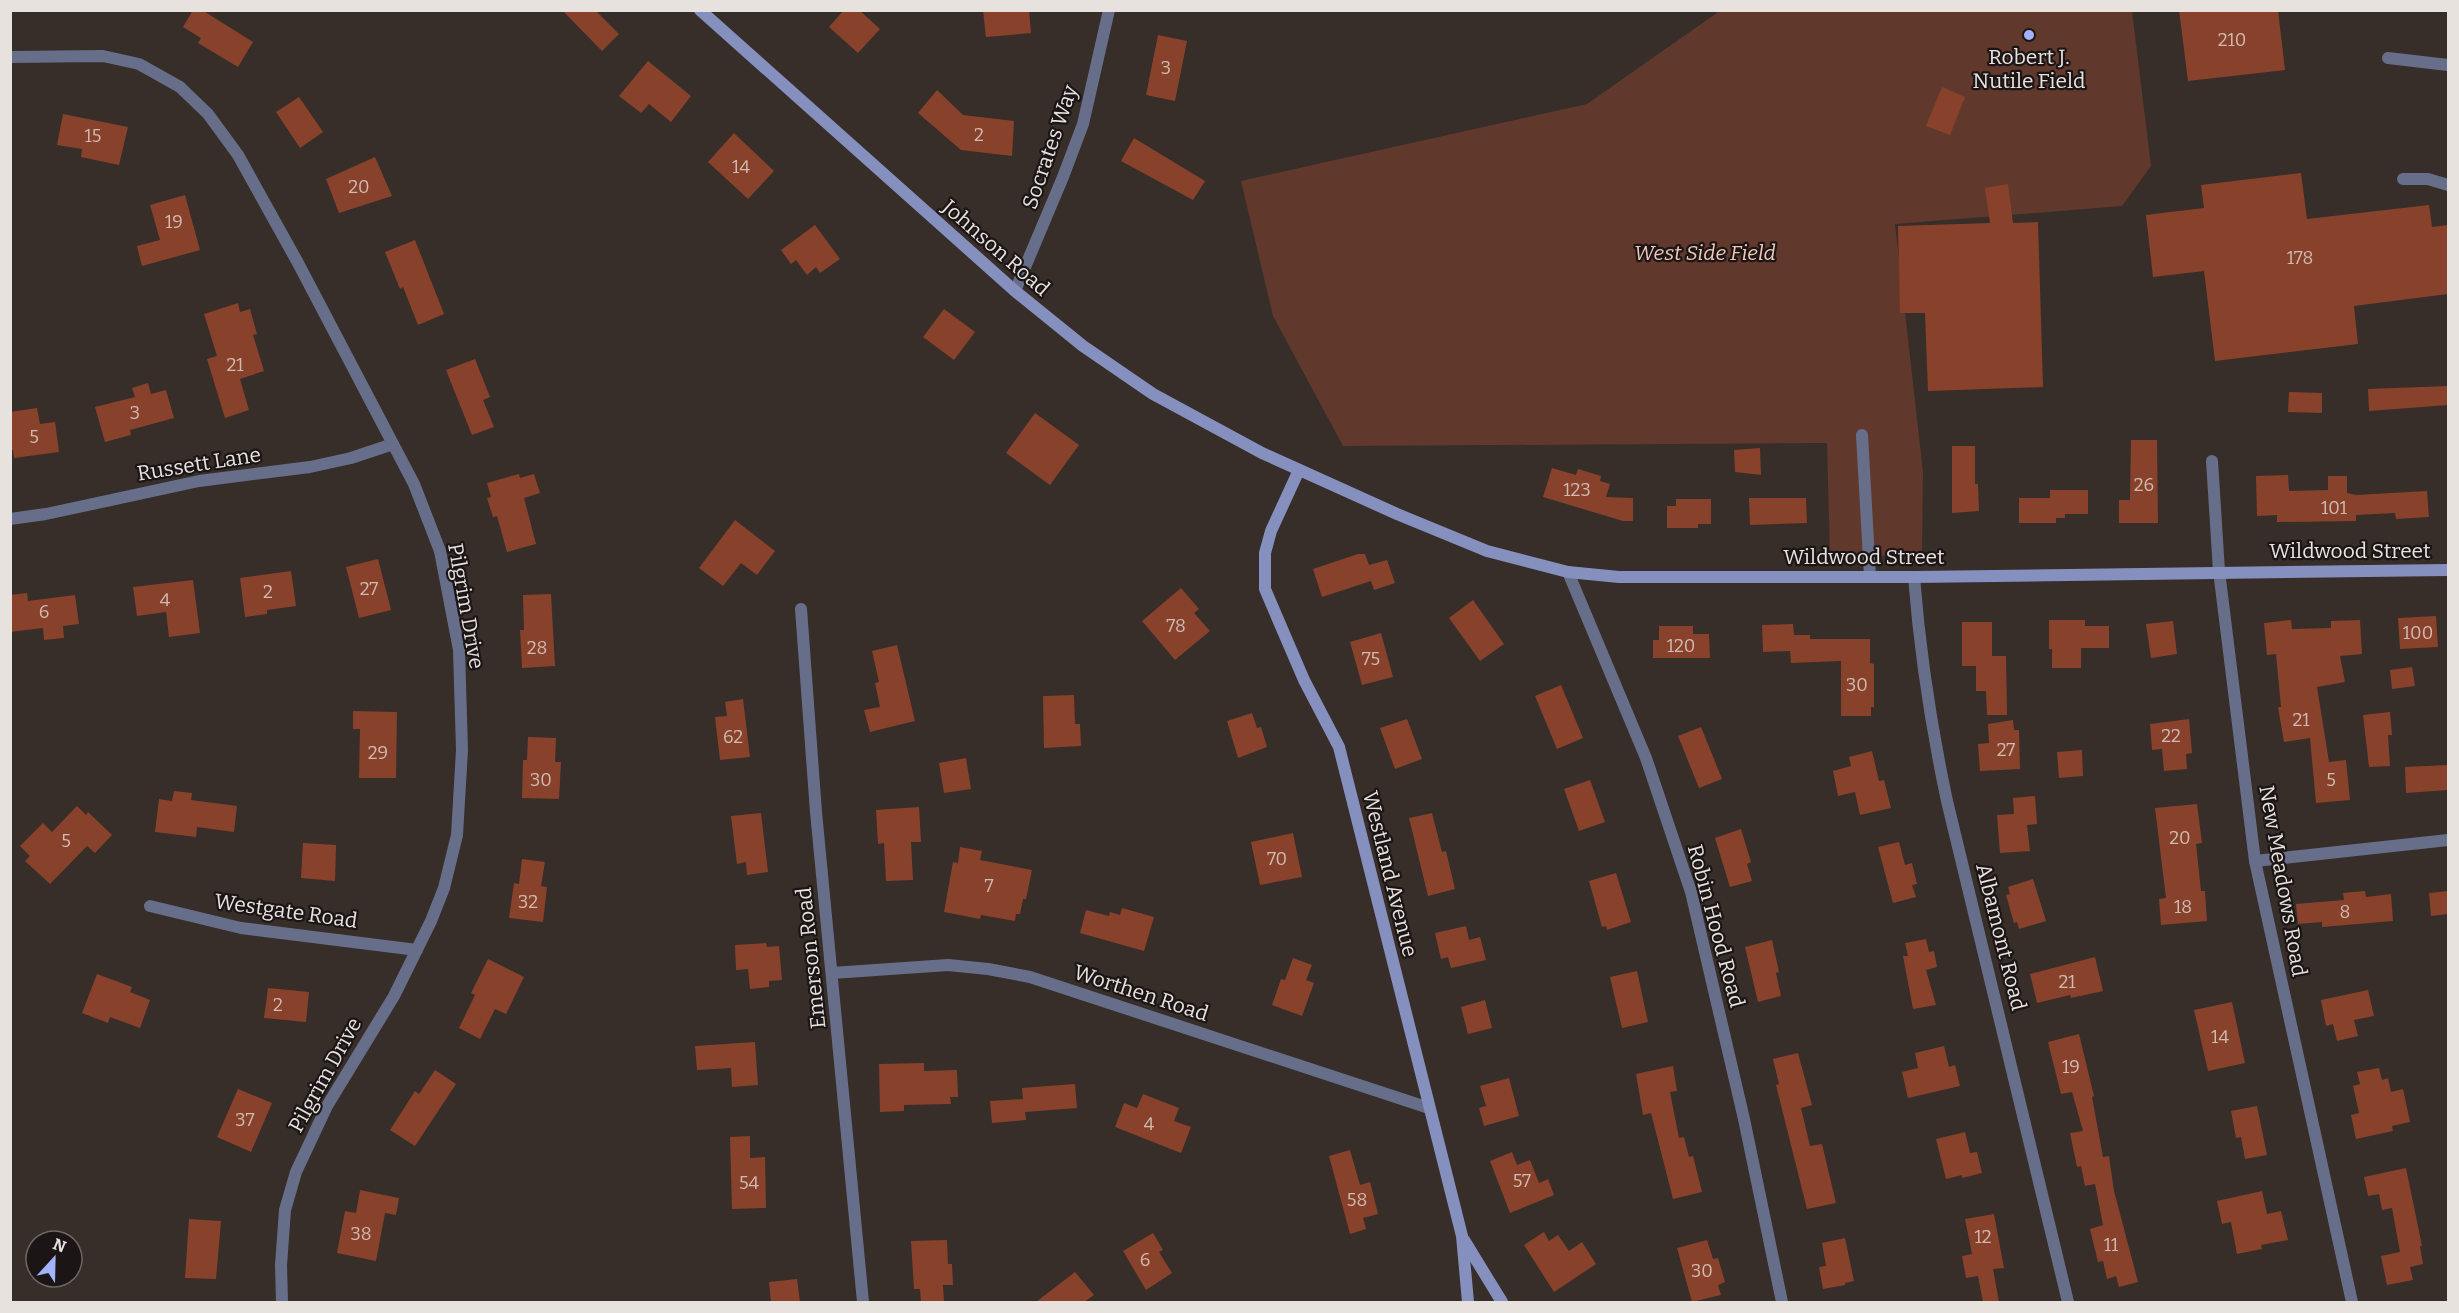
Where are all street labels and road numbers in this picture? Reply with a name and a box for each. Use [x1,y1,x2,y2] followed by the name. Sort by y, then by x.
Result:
[1017,81,1084,213] street label: Socrates Way
[936,194,1055,302] street label: Johnson Road
[135,441,263,487] street label: Russett Lane
[2269,538,2431,564] street label: Wildwood Street
[442,541,490,671] street label: Pilgrim Drive
[1783,544,1945,570] street label: Wildwood Street
[2253,783,2313,979] street label: New Meadows Road
[1357,788,1423,960] street label: Westland Avenue
[1682,842,1750,1010] street label: Robin Hood Road
[1970,861,2032,1013] street label: Albamont Road
[791,886,831,1030] street label: Emerson Road
[213,888,359,934] street label: Westgate Road
[1070,959,1212,1027] street label: Worthen Road
[283,1013,367,1137] street label: Pilgrim Drive

